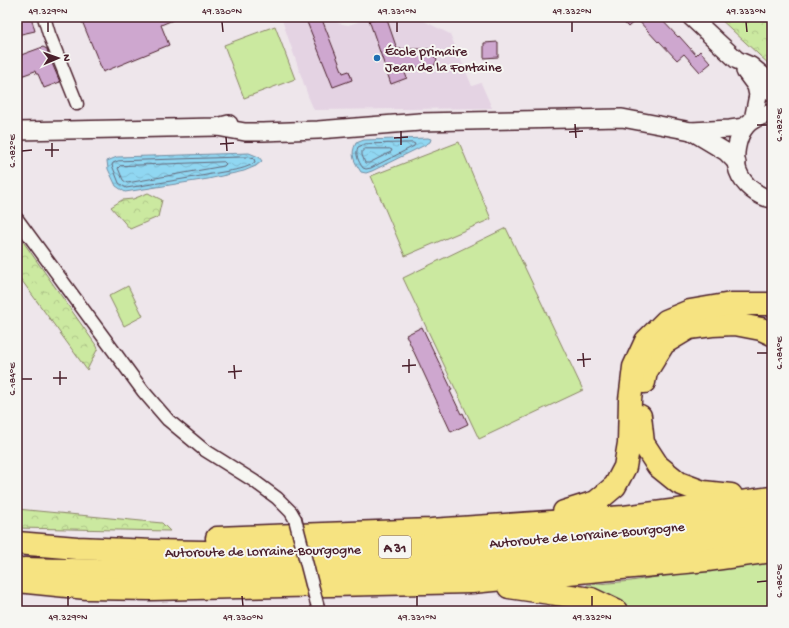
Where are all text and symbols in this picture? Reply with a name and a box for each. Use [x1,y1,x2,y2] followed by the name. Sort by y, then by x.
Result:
[28,6,68,18] text: 49.329°N
[202,6,242,18] text: 49.330°N
[378,6,417,18] text: 49.331°N
[552,6,592,18] text: 49.332°N
[726,6,766,18] text: 49.333°N
[38,38,78,78] north arrow
[385,44,503,77] place label: École primaire Jean de la Fontaine
[372,53,382,63] marker: École primaire Jean de la Fontaine
[60,54,72,62] text: N
[774,108,786,142] text: 6.182°E
[7,134,19,168] text: 6.182°E
[774,336,786,370] text: 6.184°E
[7,362,19,396] text: 6.184°E
[489,519,686,554] street label: Autoroute de Lorraine-Bourgogne
[379,536,411,558] road number: A 31
[165,542,362,563] street label: Autoroute de Lorraine-Bourgogne
[774,563,786,598] text: 6.186°E
[48,612,88,624] text: 49.329°N
[223,612,263,624] text: 49.330°N
[398,612,437,624] text: 49.331°N
[572,612,612,624] text: 49.332°N

